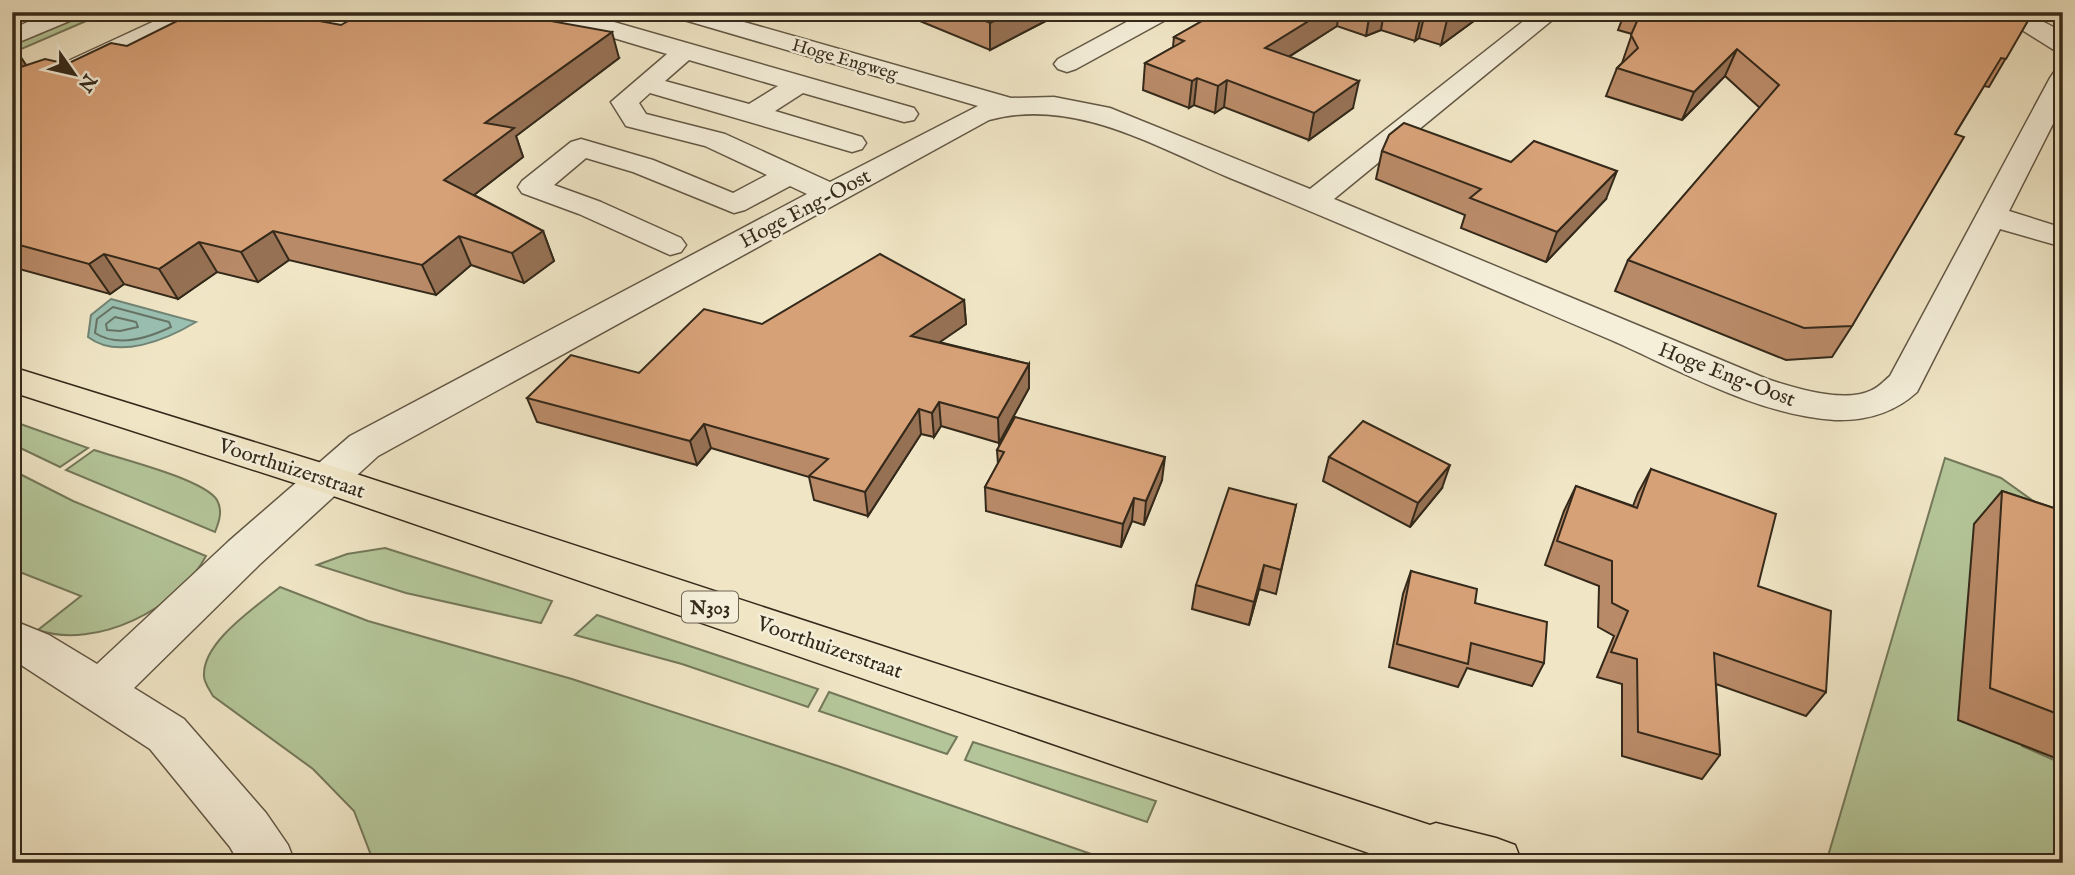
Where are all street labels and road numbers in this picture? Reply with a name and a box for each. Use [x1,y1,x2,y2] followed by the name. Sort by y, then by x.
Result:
[789,34,900,87] street label: Hoge Engweg
[735,163,876,255] street label: Hoge Eng-Oost
[1654,337,1799,414] street label: Hoge Eng-Oost
[214,433,368,506] street label: Voorthuizerstraat
[682,592,738,622] road number: N303
[752,611,906,686] street label: Voorthuizerstraat

